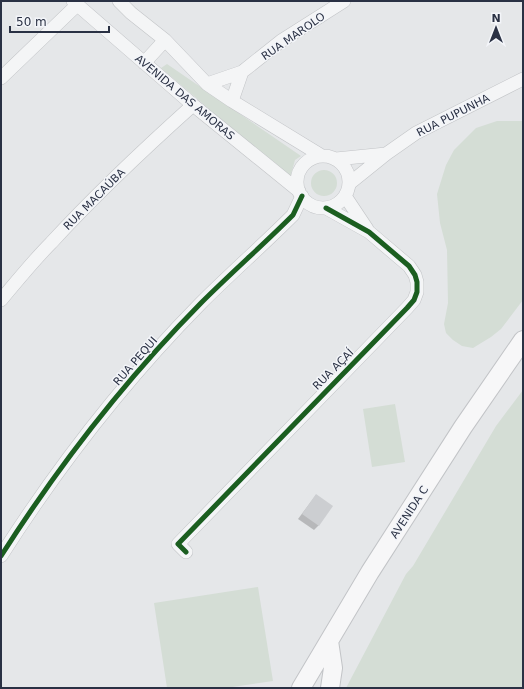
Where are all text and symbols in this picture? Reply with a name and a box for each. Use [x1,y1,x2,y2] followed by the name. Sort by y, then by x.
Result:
[10,8,109,34] scale bar
[476,8,516,48] north arrow
[259,10,328,63] street label: RUA MAROLO
[491,12,501,25] text: N
[16,15,47,29] text: 50 m
[132,52,237,143] street label: AVENIDA DAS AMORAS
[415,91,492,139] street label: RUA PUPUNHA
[61,165,128,233] street label: RUA MACAÚBA
[111,334,160,388] street label: RUA PEQUI
[310,346,357,393] street label: RUA AÇAÍ
[388,483,431,541] street label: AVENIDA C

